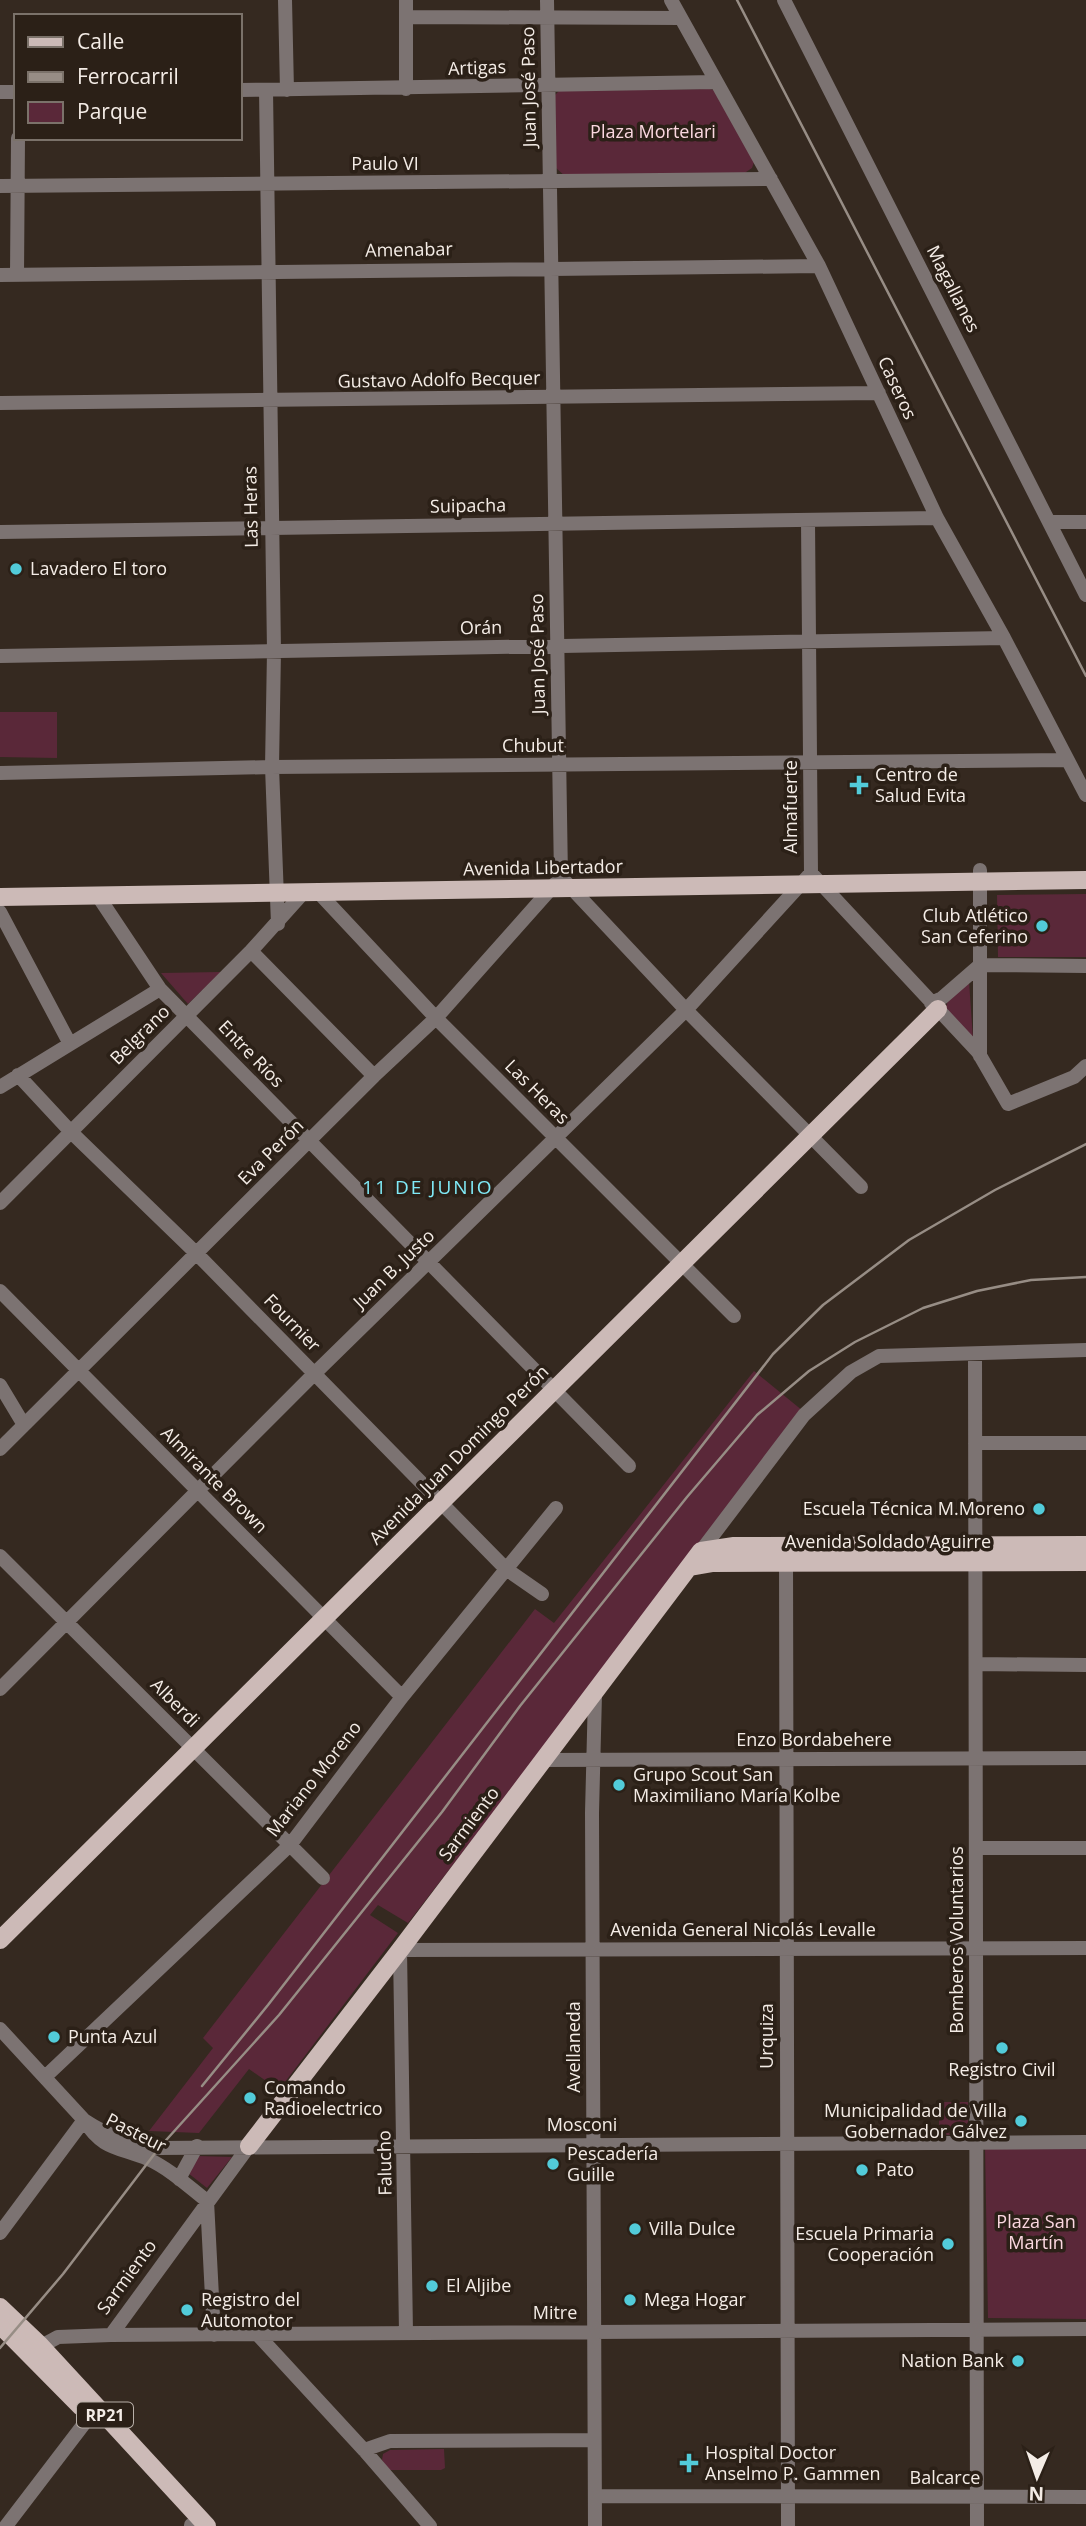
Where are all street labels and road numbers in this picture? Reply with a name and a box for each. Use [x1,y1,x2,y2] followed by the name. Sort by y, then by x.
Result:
[515,26,541,150] street label: Juan José Paso
[448,54,506,80] street label: Artigas
[351,151,419,175] street label: Paulo VI
[365,236,454,262] street label: Amenabar
[922,241,986,336] street label: Magallanes
[873,352,923,423] street label: Caseros
[337,365,541,393] street label: Gustavo Adolfo Becquer
[237,466,263,548] street label: Las Heras
[430,492,506,518] street label: Suipacha
[524,593,550,717] street label: Juan José Paso
[460,615,502,639] street label: Orán
[502,733,564,757] street label: Chubut
[778,760,802,854] street label: Almafuerte
[463,854,624,880] street label: Avenida Libertador
[104,999,174,1069] street label: Belgrano
[214,1015,290,1092] street label: Entre Ríos
[500,1054,575,1129] street label: Las Heras
[232,1113,308,1189] street label: Eva Perón
[346,1223,439,1315] street label: Juan B. Justo
[259,1288,327,1357] street label: Fournier
[363,1359,553,1549] street label: Avenida Juan Domingo Perón
[156,1421,273,1538] street label: Almirante Brown
[785,1529,991,1553] street label: Avenida Soldado Aguirre
[146,1673,205,1732] street label: Alberdi
[260,1715,366,1841] street label: Mariano Moreno
[736,1727,892,1751] street label: Enzo Bordabehere
[432,1782,504,1865] street label: Sarmiento
[944,1846,968,2034] street label: Bomberos Voluntarios
[610,1917,876,1941] street label: Avenida General Nicolás Levalle
[561,2001,585,2093] street label: Avellaneda
[754,2003,778,2069] street label: Urquiza
[102,2107,171,2158] street label: Pasteur
[547,2112,617,2136] street label: Mosconi
[371,2130,397,2196] street label: Falucho
[91,2234,161,2319] street label: Sarmiento
[533,2300,577,2324] street label: Mitre
[77,2402,133,2428] road number: RP21
[910,2465,980,2489] street label: Balcarce

